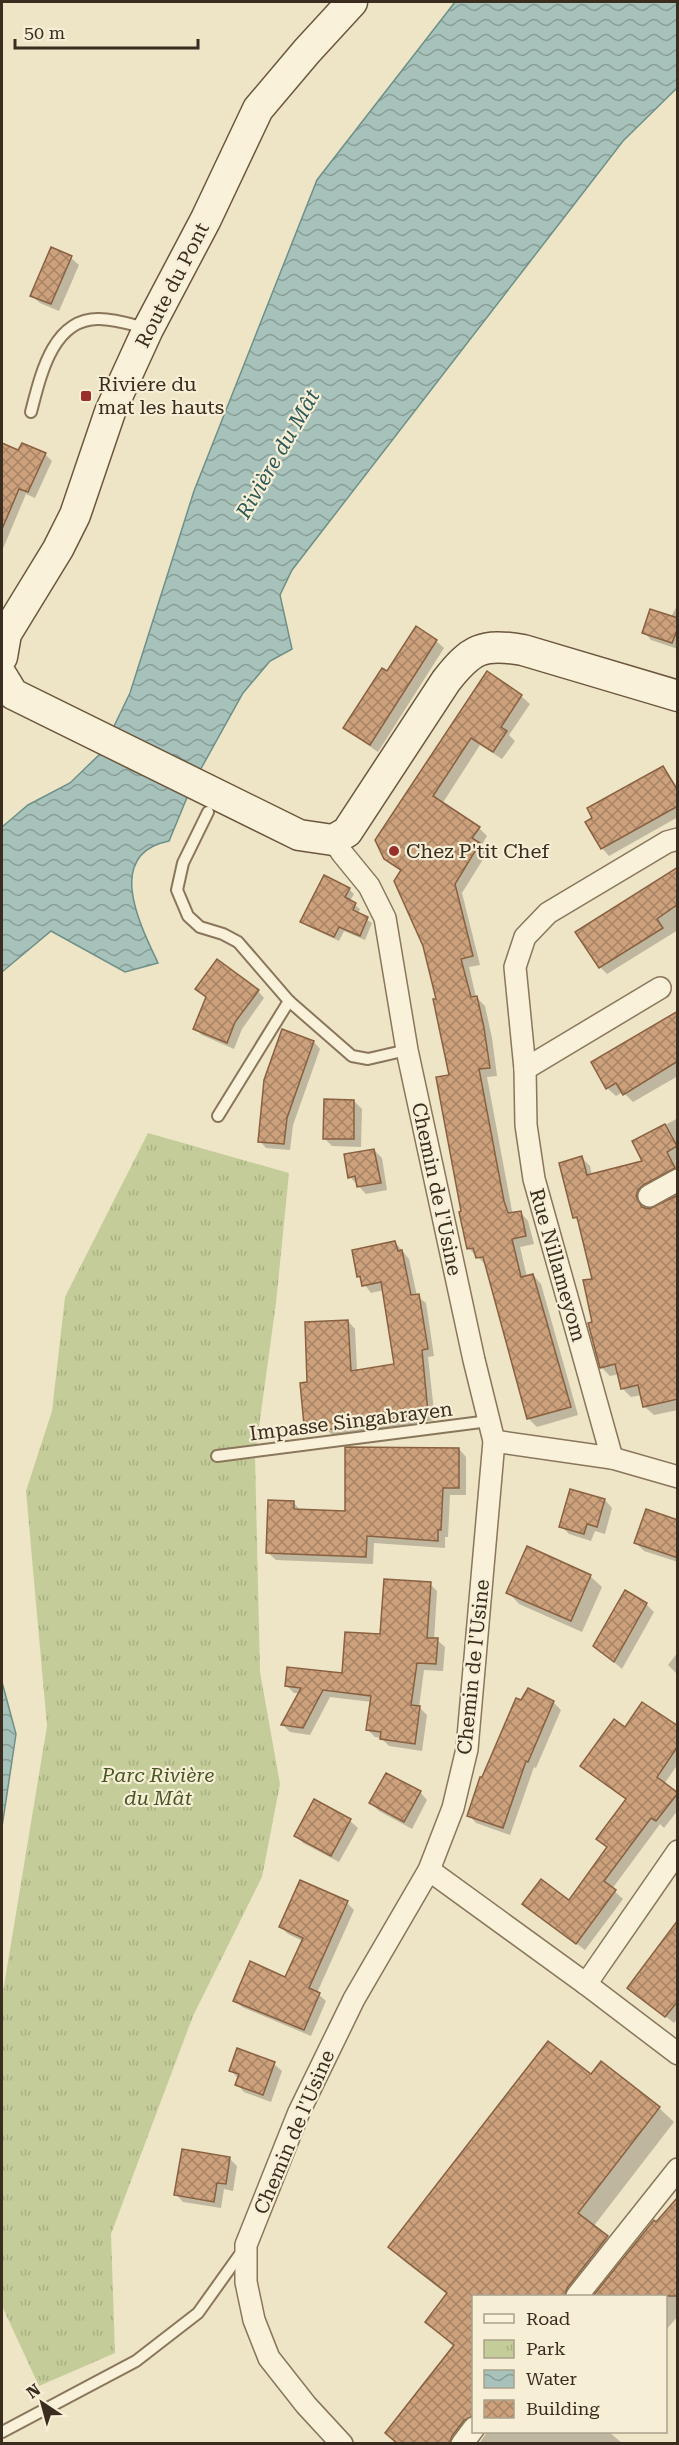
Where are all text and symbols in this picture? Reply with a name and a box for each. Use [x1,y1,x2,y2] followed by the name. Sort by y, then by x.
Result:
[15,12,198,50] scale bar
[24,22,65,43] text: 50 m
[130,218,214,352] street label: Route du Pont
[98,372,224,419] place label: Riviere du mat les hauts
[231,385,325,524] water label: Rivière du Mât
[79,389,93,403] marker: Riviere du mat les hauts
[406,839,550,863] place label: Chez P'tit Chef
[387,844,401,858] marker: Chez P'tit Chef
[407,1100,467,1278] street label: Chemin de l'Usine
[525,1185,591,1345] street label: Rue Nillameyom
[248,1397,454,1445] street label: Impasse Singabrayen
[452,1578,494,1756] street label: Chemin de l'Usine
[101,1763,214,1810] park label: Parc Rivière du Mât
[249,2046,339,2218] street label: Chemin de l'Usine
[472,2295,667,2433] legend
[526,2308,571,2329] text: Road
[526,2338,566,2359] text: Park
[526,2368,577,2389] text: Water
[12,2373,72,2433] north arrow
[23,2380,44,2403] text: N
[526,2398,600,2419] text: Building

